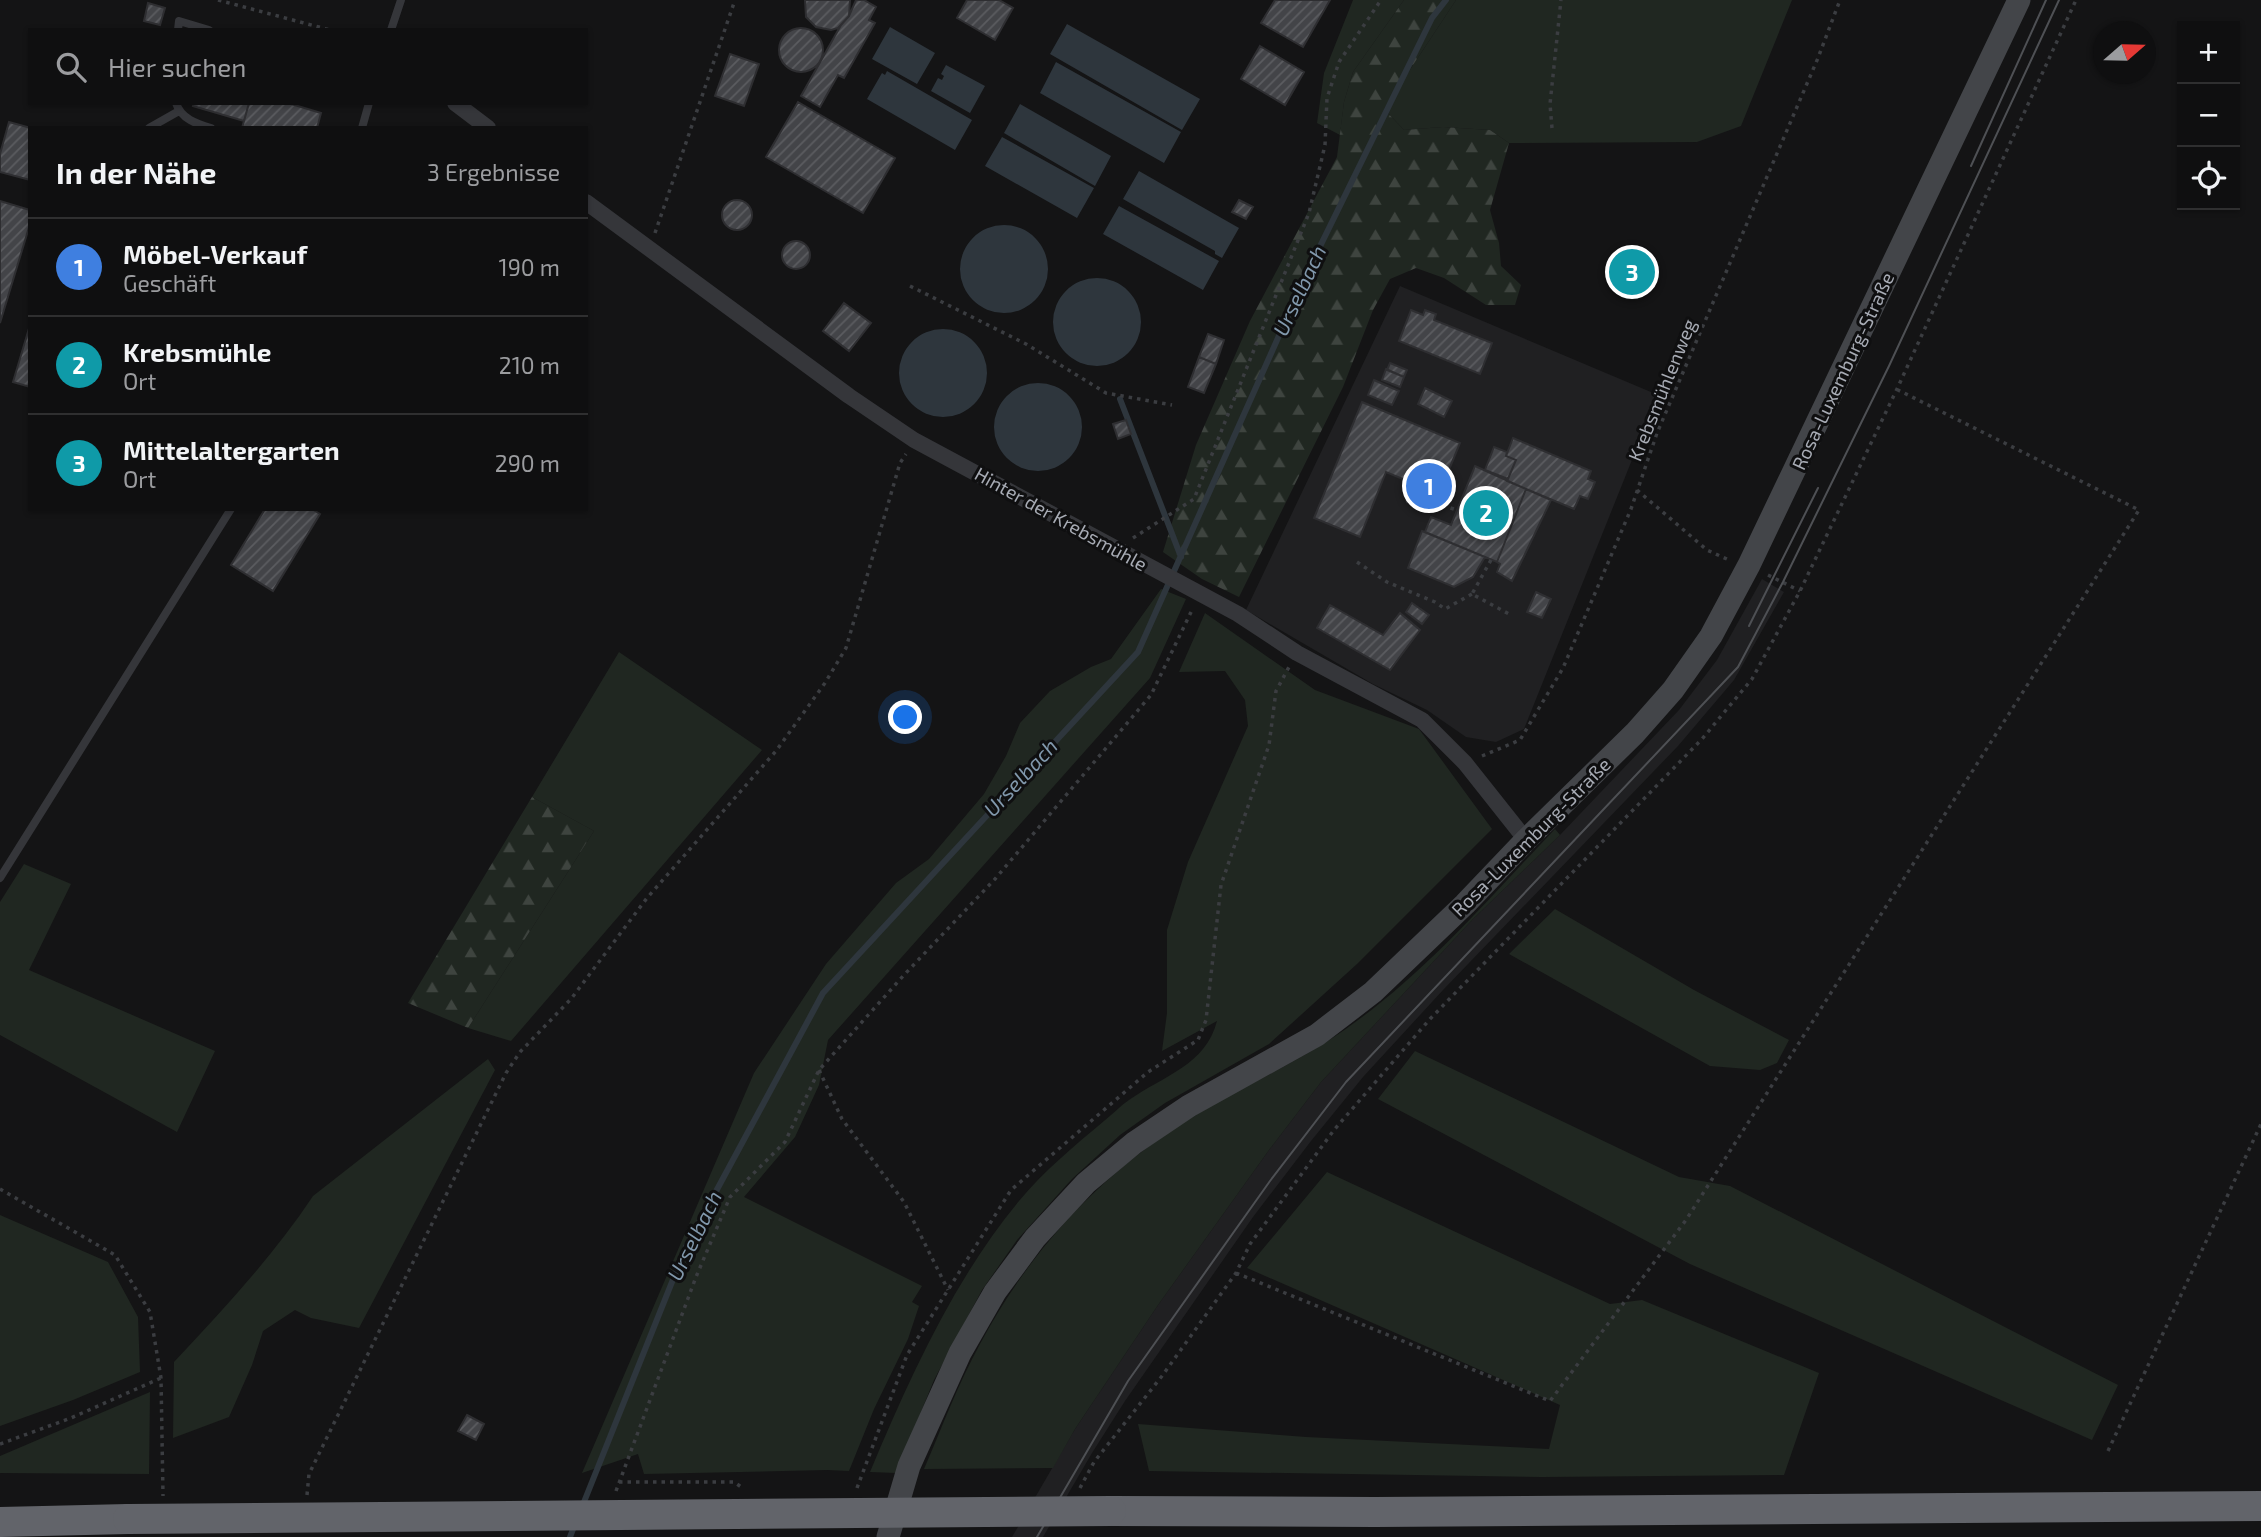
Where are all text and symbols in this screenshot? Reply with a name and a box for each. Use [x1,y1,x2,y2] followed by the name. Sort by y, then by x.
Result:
[2093,21,2156,84] north arrow
[2177,21,2240,210] map controls
[2177,21,2240,84] button: +
[28,28,588,105] search box
[52,48,90,86] icon: search
[108,51,246,82] text: Hier suchen
[2177,84,2240,147] button: −
[2177,147,2240,210] button: locate
[56,154,217,190] text: In der Nähe
[427,158,560,186] text: 3 Ergebnisse
[123,238,307,269] text: Möbel-Verkauf
[1267,241,1330,339] water label: Urselbach
[1609,246,1655,298] pin: 3
[74,253,84,281] text: 1
[499,253,560,281] text: 190 m
[1787,268,1898,473] street label: Rosa-Luxemburg-Straße
[123,269,216,297] text: Geschäft
[1623,315,1701,464] street label: Krebsmühlenweg
[123,336,271,367] text: Krebsmühle
[72,351,86,379] text: 2
[499,351,560,379] text: 210 m
[123,367,156,395] text: Ort
[123,434,340,465] text: Mittelaltergarten
[72,449,86,477] text: 3
[495,449,560,477] text: 290 m
[1406,460,1452,512] pin: 1
[971,462,1151,576] street label: Hinter der Krebsmühle
[123,465,156,493] text: Ort
[1463,487,1509,539] pin: 2
[888,700,922,734] your location
[978,733,1062,821] water label: Urselbach
[1446,752,1615,921] street label: Rosa-Luxemburg-Straße
[661,1186,726,1284] water label: Urselbach

